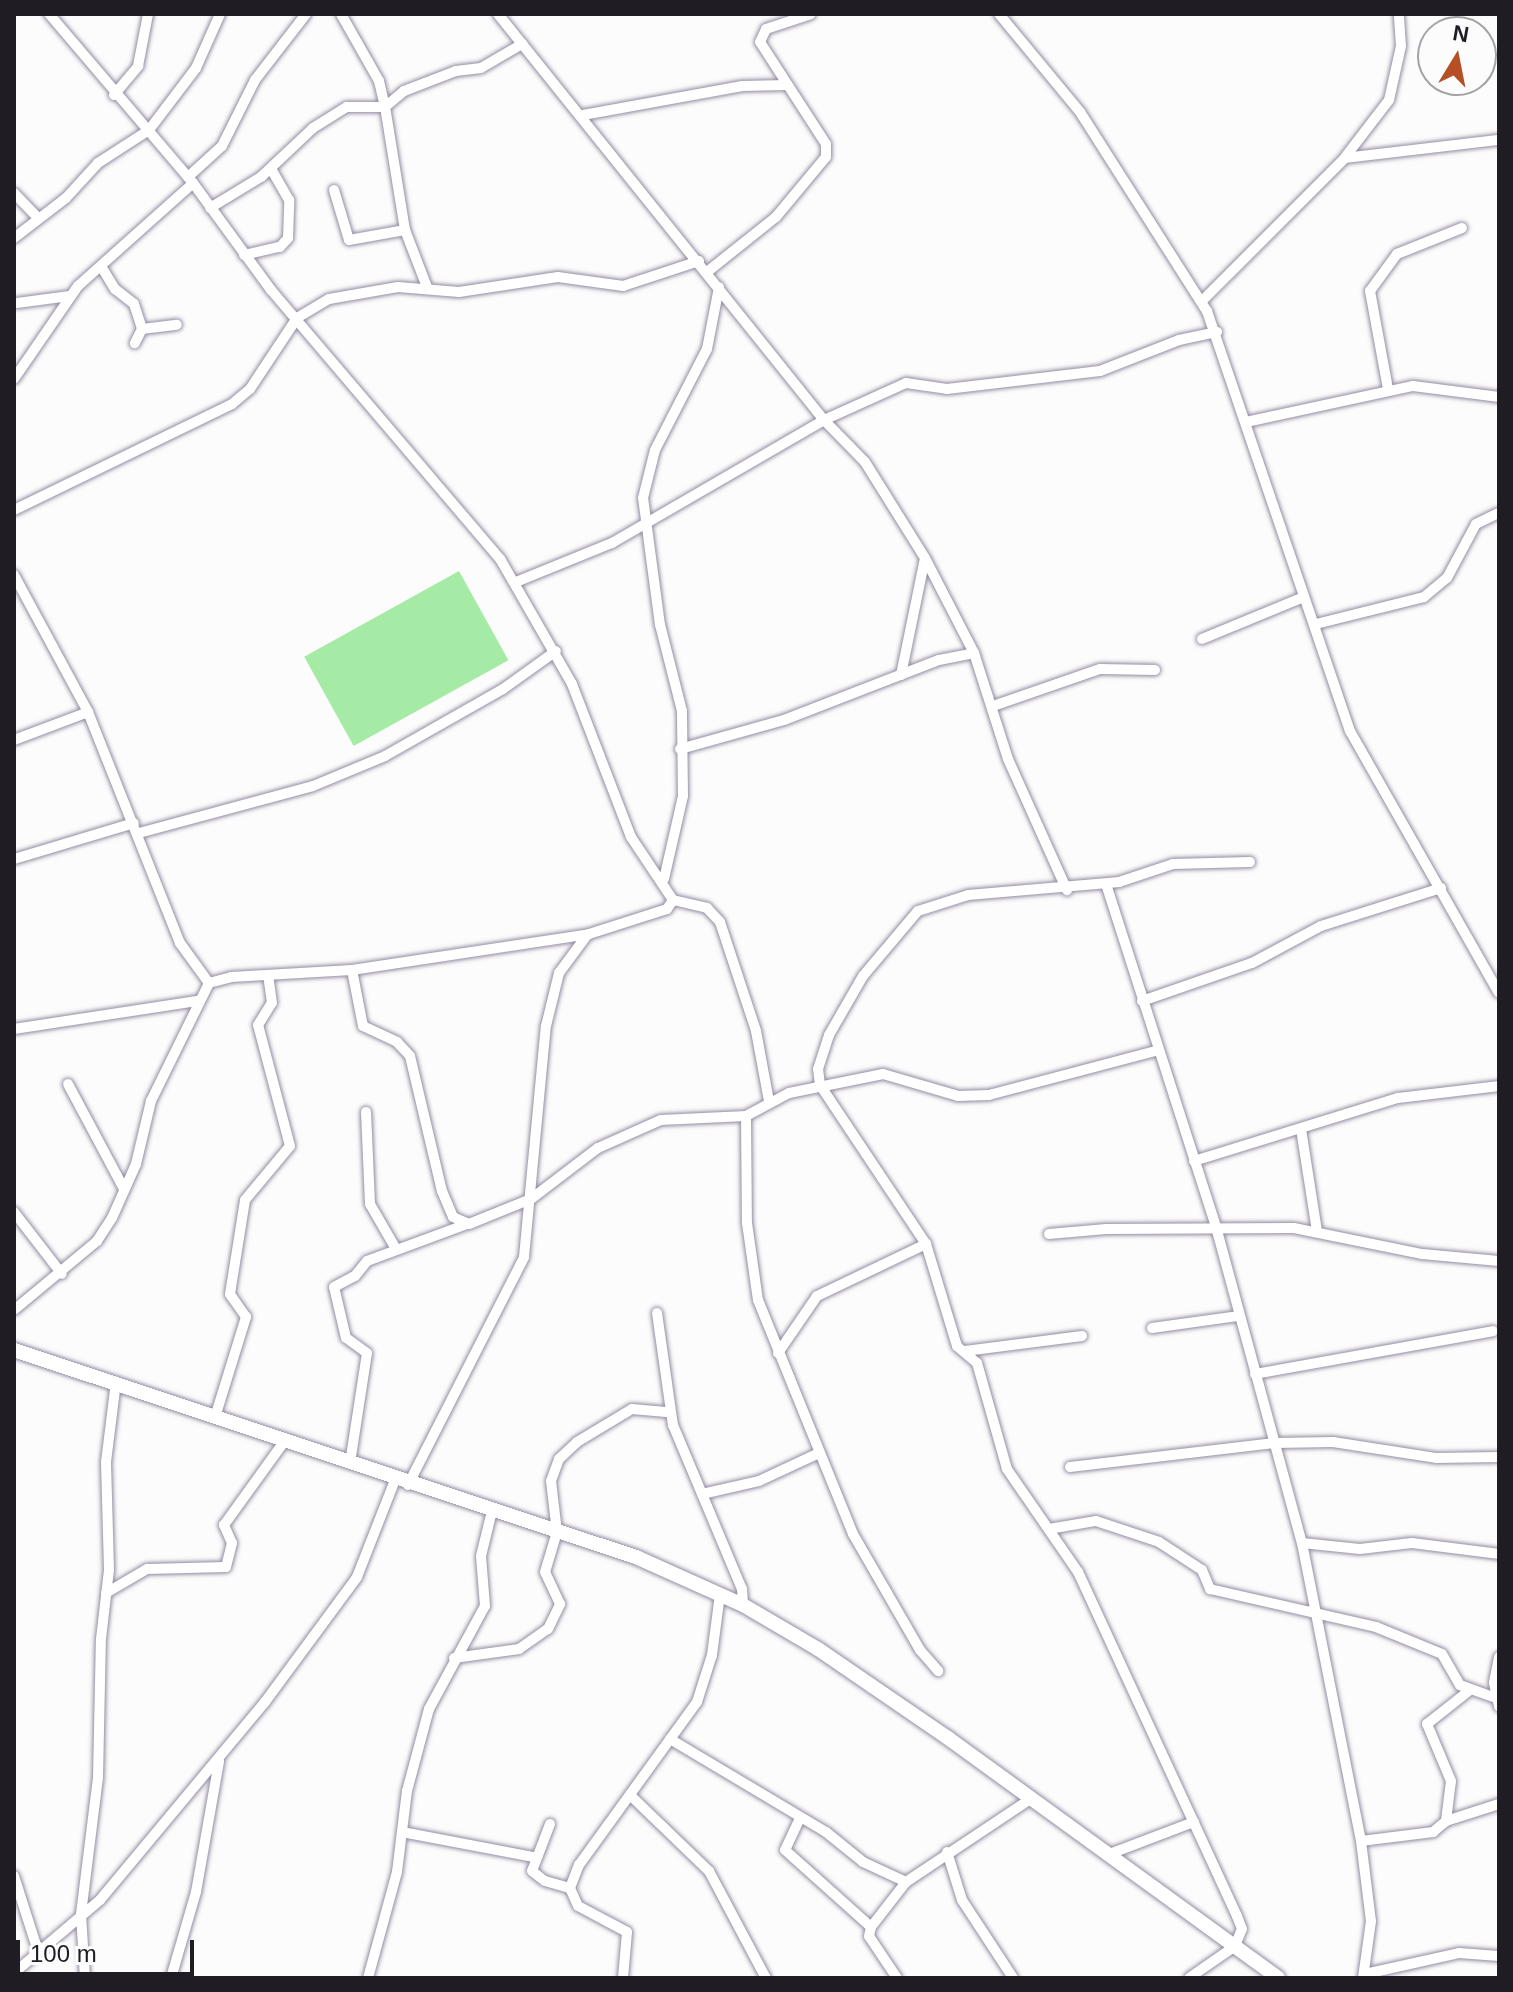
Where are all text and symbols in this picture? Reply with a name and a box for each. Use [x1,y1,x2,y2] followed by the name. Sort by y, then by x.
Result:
[1417,16,1497,96] north arrow
[1451,20,1471,48] text: N
[20,1924,198,1974] scale bar
[30,1940,97,1967] text: 100 m

